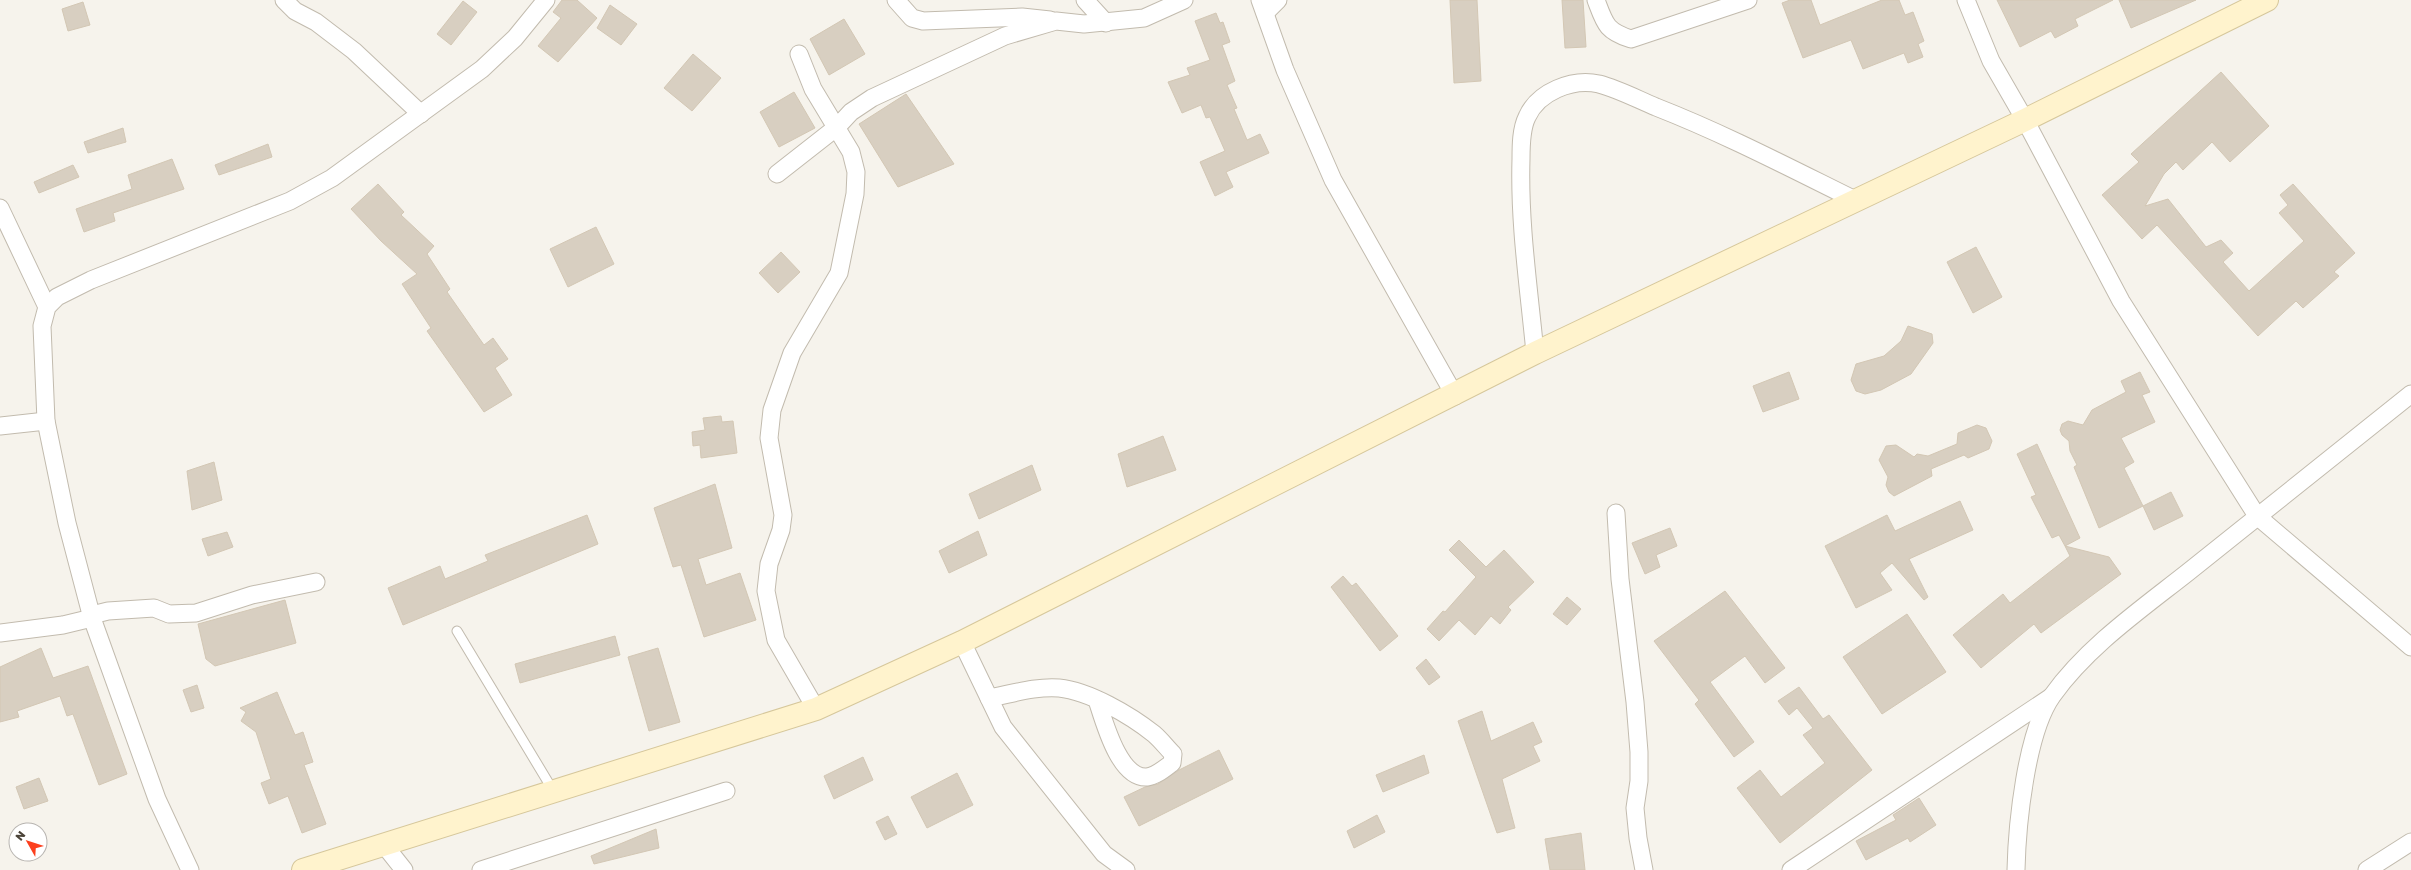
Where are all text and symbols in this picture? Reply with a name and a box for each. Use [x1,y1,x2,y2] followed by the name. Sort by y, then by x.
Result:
[8,822,48,862] north arrow
[12,828,28,843] text: N

